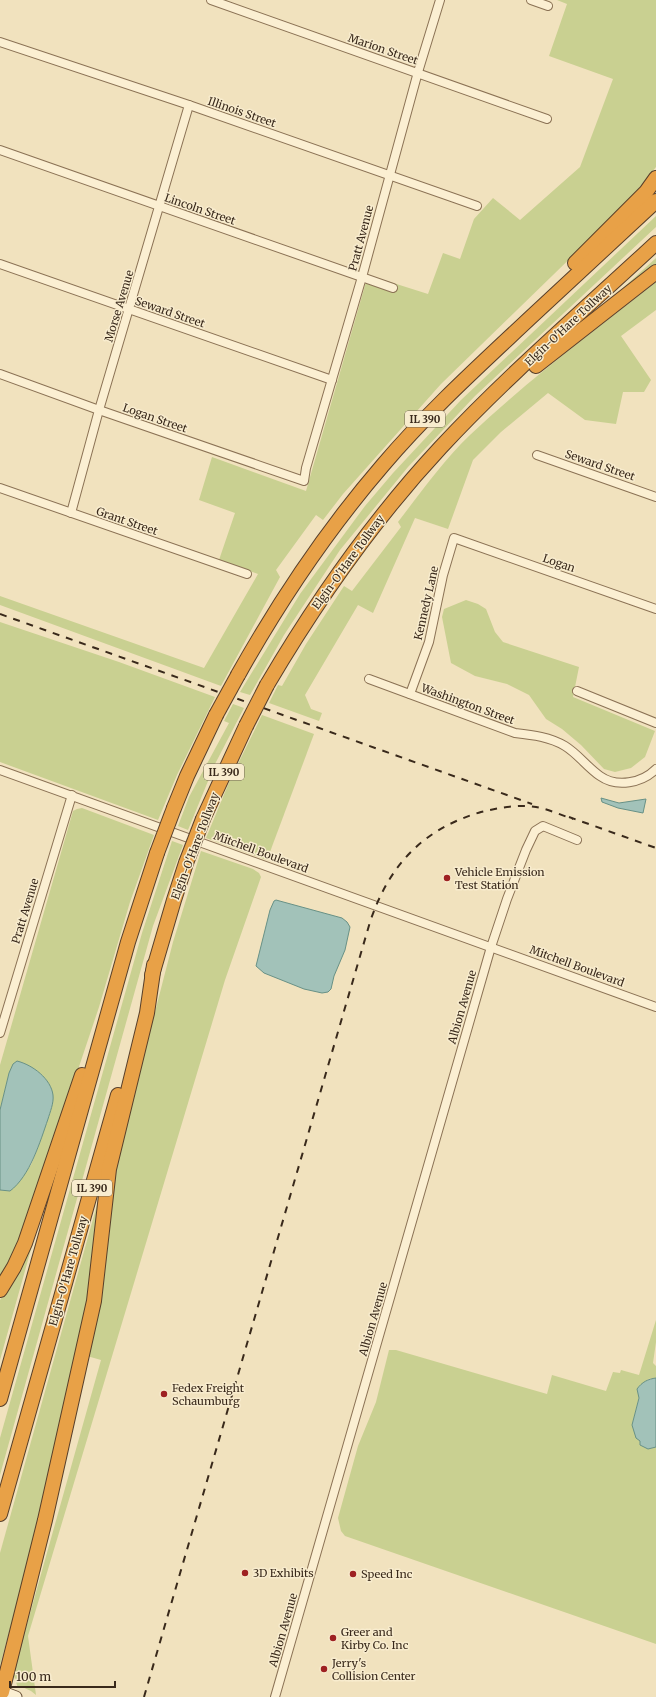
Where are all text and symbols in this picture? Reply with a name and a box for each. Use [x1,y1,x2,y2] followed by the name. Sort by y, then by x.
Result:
[346,30,420,68] street label: Marion Street
[206,94,279,130] street label: Illinois Street
[163,190,238,228] street label: Lincoln Street
[345,203,377,272] street label: Pratt Avenue
[101,268,137,344] street label: Morse Avenue
[522,281,615,369] street label: Elgin-O'Hare Tollway
[133,293,207,331] street label: Seward Street
[121,400,190,436] street label: Logan Street
[405,411,445,427] road number: IL 390
[563,446,637,484] street label: Seward Street
[94,504,160,538] street label: Grant Street
[309,511,387,612] street label: Elgin-O'Hare Tollway
[541,551,578,575] street label: Logan
[411,564,441,641] street label: Kennedy Lane
[418,680,517,728] street label: Washington Street
[204,764,244,780] road number: IL 390
[168,790,222,902] street label: Elgin-O'Hare Tollway
[212,828,311,876] street label: Mitchell Boulevard
[454,865,545,892] place label: Vehicle Emission Test Station
[442,873,452,883] marker: Vehicle Emission Test Station
[8,876,42,945] street label: Pratt Avenue
[528,942,627,990] street label: Mitchell Boulevard
[444,968,479,1047] street label: Albion Avenue
[72,1180,112,1196] road number: IL 390
[46,1214,91,1328] street label: Elgin-O'Hare Tollway
[355,1280,390,1359] street label: Albion Avenue
[172,1381,245,1408] place label: Fedex Freight Schaumburg
[159,1389,169,1399] marker: Fedex Freight Schaumburg
[253,1566,314,1580] place label: 3D Exhibits
[361,1567,413,1581] place label: Speed Inc
[240,1568,250,1578] marker: 3D Exhibits
[348,1569,358,1579] marker: Speed Inc
[265,1591,300,1670] street label: Albion Avenue
[341,1625,409,1652] place label: Greer and Kirby Co. Inc
[328,1633,338,1643] marker: Greer and Kirby Co. Inc
[331,1656,416,1683] place label: Jerry's Collision Center
[10,1663,115,1689] scale bar
[319,1664,329,1674] marker: Jerry's Collision Center
[16,1669,51,1684] text: 100 m

